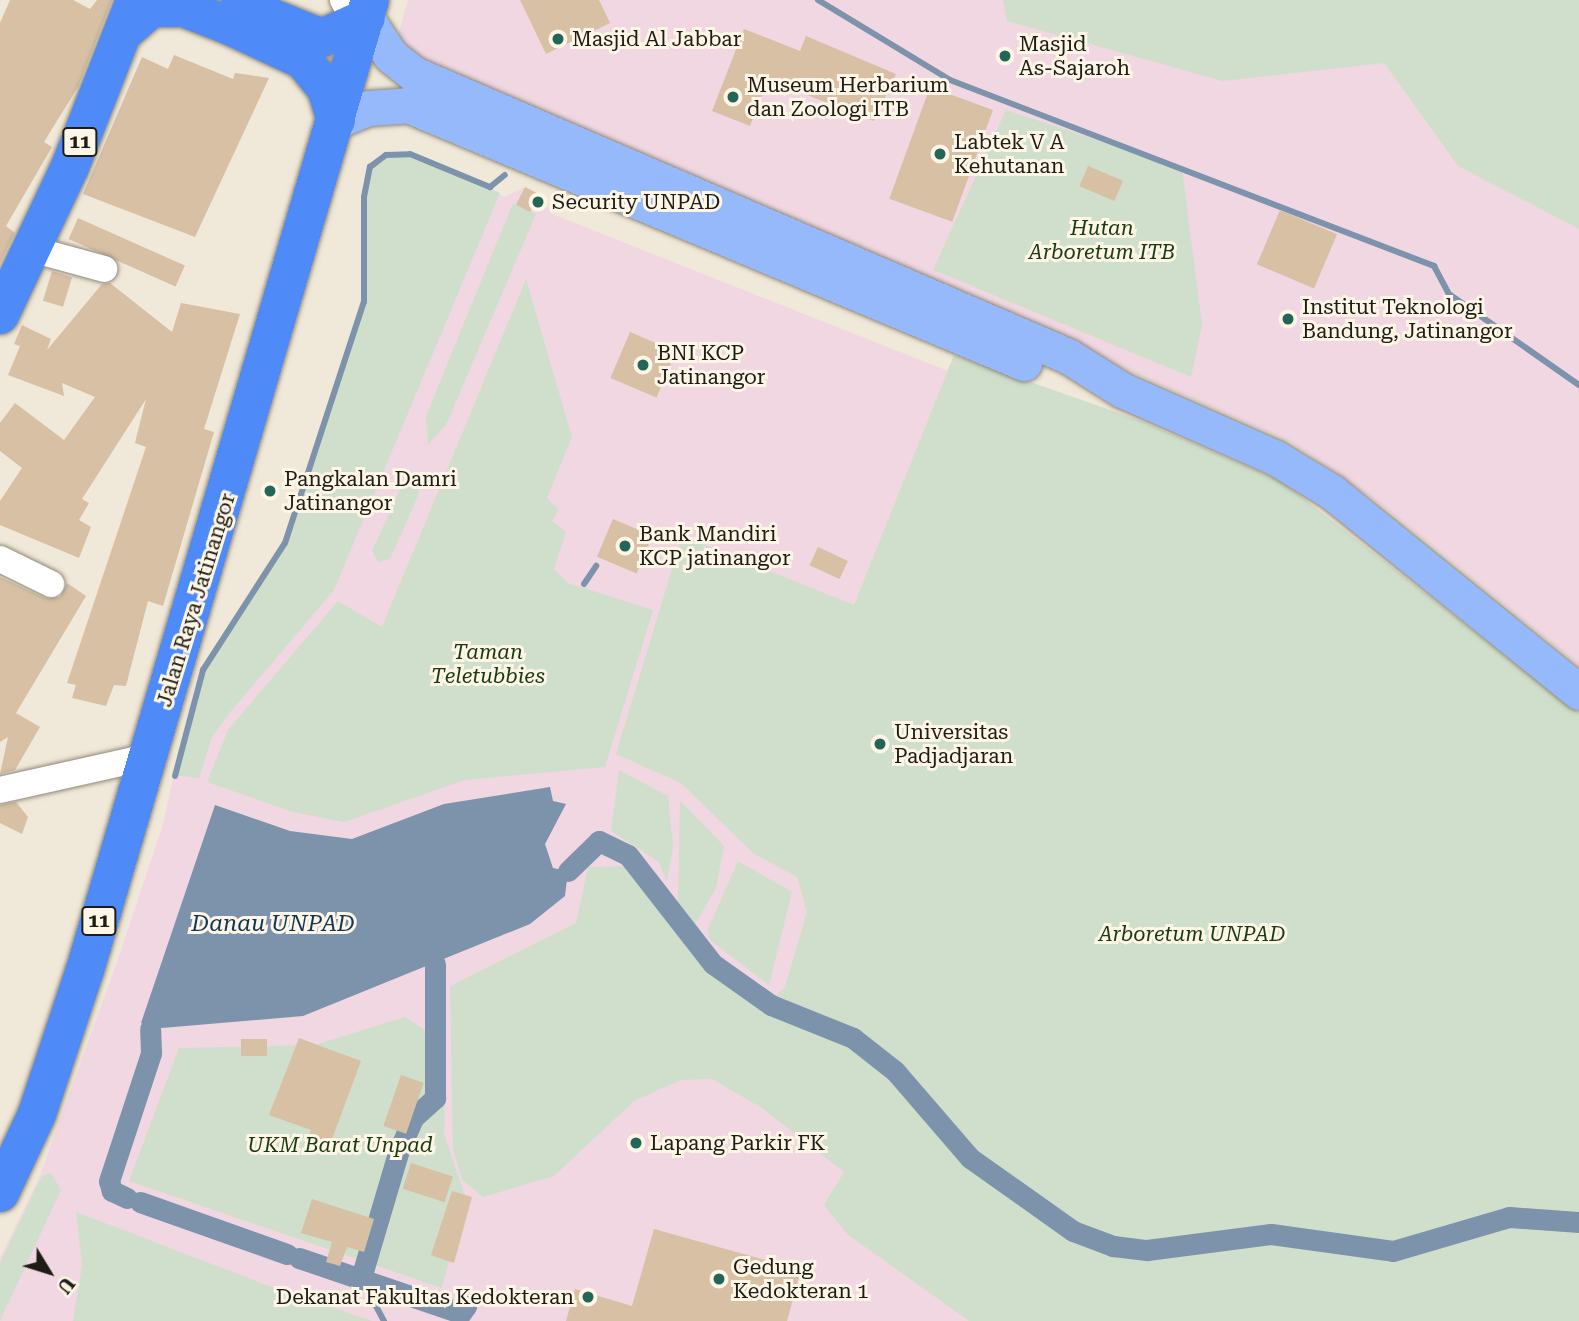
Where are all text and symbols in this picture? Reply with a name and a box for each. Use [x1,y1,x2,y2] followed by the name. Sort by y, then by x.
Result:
[572,26,741,52] place label: Masjid Al Jabbar
[550,31,566,47] marker: Masjid Al Jabbar
[1019,31,1130,81] place label: Masjid As-Sajaroh
[997,48,1013,64] marker: Masjid As-Sajaroh
[747,72,949,122] place label: Museum Herbarium dan Zoologi ITB
[725,89,741,105] marker: Museum Herbarium dan Zoologi ITB
[61,126,99,158] road number: 11
[954,129,1064,179] place label: Labtek V A Kehutanan
[932,146,948,162] marker: Labtek V A Kehutanan
[552,189,720,215] place label: Security UNPAD
[530,194,546,210] marker: Security UNPAD
[1029,215,1175,265] park label: Hutan Arboretum ITB
[1302,294,1513,344] place label: Institut Teknologi Bandung, Jatinangor
[1280,311,1296,327] marker: Institut Teknologi Bandung, Jatinangor
[657,340,765,390] place label: BNI KCP Jatinangor
[635,357,651,373] marker: BNI KCP Jatinangor
[284,466,457,516] place label: Pangkalan Damri Jatinangor
[262,483,278,499] marker: Pangkalan Damri Jatinangor
[152,490,240,710] street label: Jalan Raya Jatinangor
[639,521,791,571] place label: Bank Mandiri KCP jatinangor
[617,538,633,554] marker: Bank Mandiri KCP jatinangor
[431,639,545,689] park label: Taman Teletubbies
[894,719,1013,769] place label: Universitas Padjadjaran
[872,736,888,752] marker: Universitas Padjadjaran
[80,906,118,937] road number: 11
[191,910,355,938] water label: Danau UNPAD
[1099,921,1285,947] park label: Arboretum UNPAD
[650,1130,825,1156] place label: Lapang Parkir FK
[247,1132,433,1158] park label: UKM Barat Unpad
[628,1135,644,1151] marker: Lapang Parkir FK
[14,1237,84,1307] north arrow
[733,1254,869,1304] place label: Gedung Kedokteran 1
[711,1271,727,1287] marker: Gedung Kedokteran 1
[52,1272,80,1298] text: U
[276,1284,574,1310] place label: Dekanat Fakultas Kedokteran
[580,1289,596,1305] marker: Dekanat Fakultas Kedokteran

